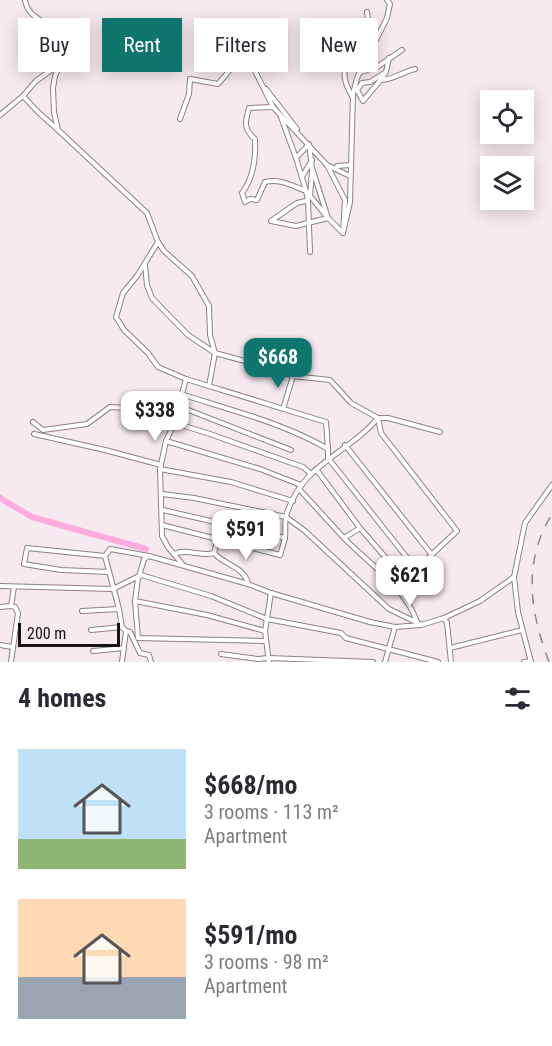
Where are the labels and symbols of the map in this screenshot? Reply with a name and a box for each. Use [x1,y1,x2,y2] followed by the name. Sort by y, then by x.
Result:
[242,338,314,389] pin: $668
[119,391,191,442] pin: $338
[210,510,282,561] pin: $591
[374,556,446,607] pin: $621
[18,620,120,648] scale bar

